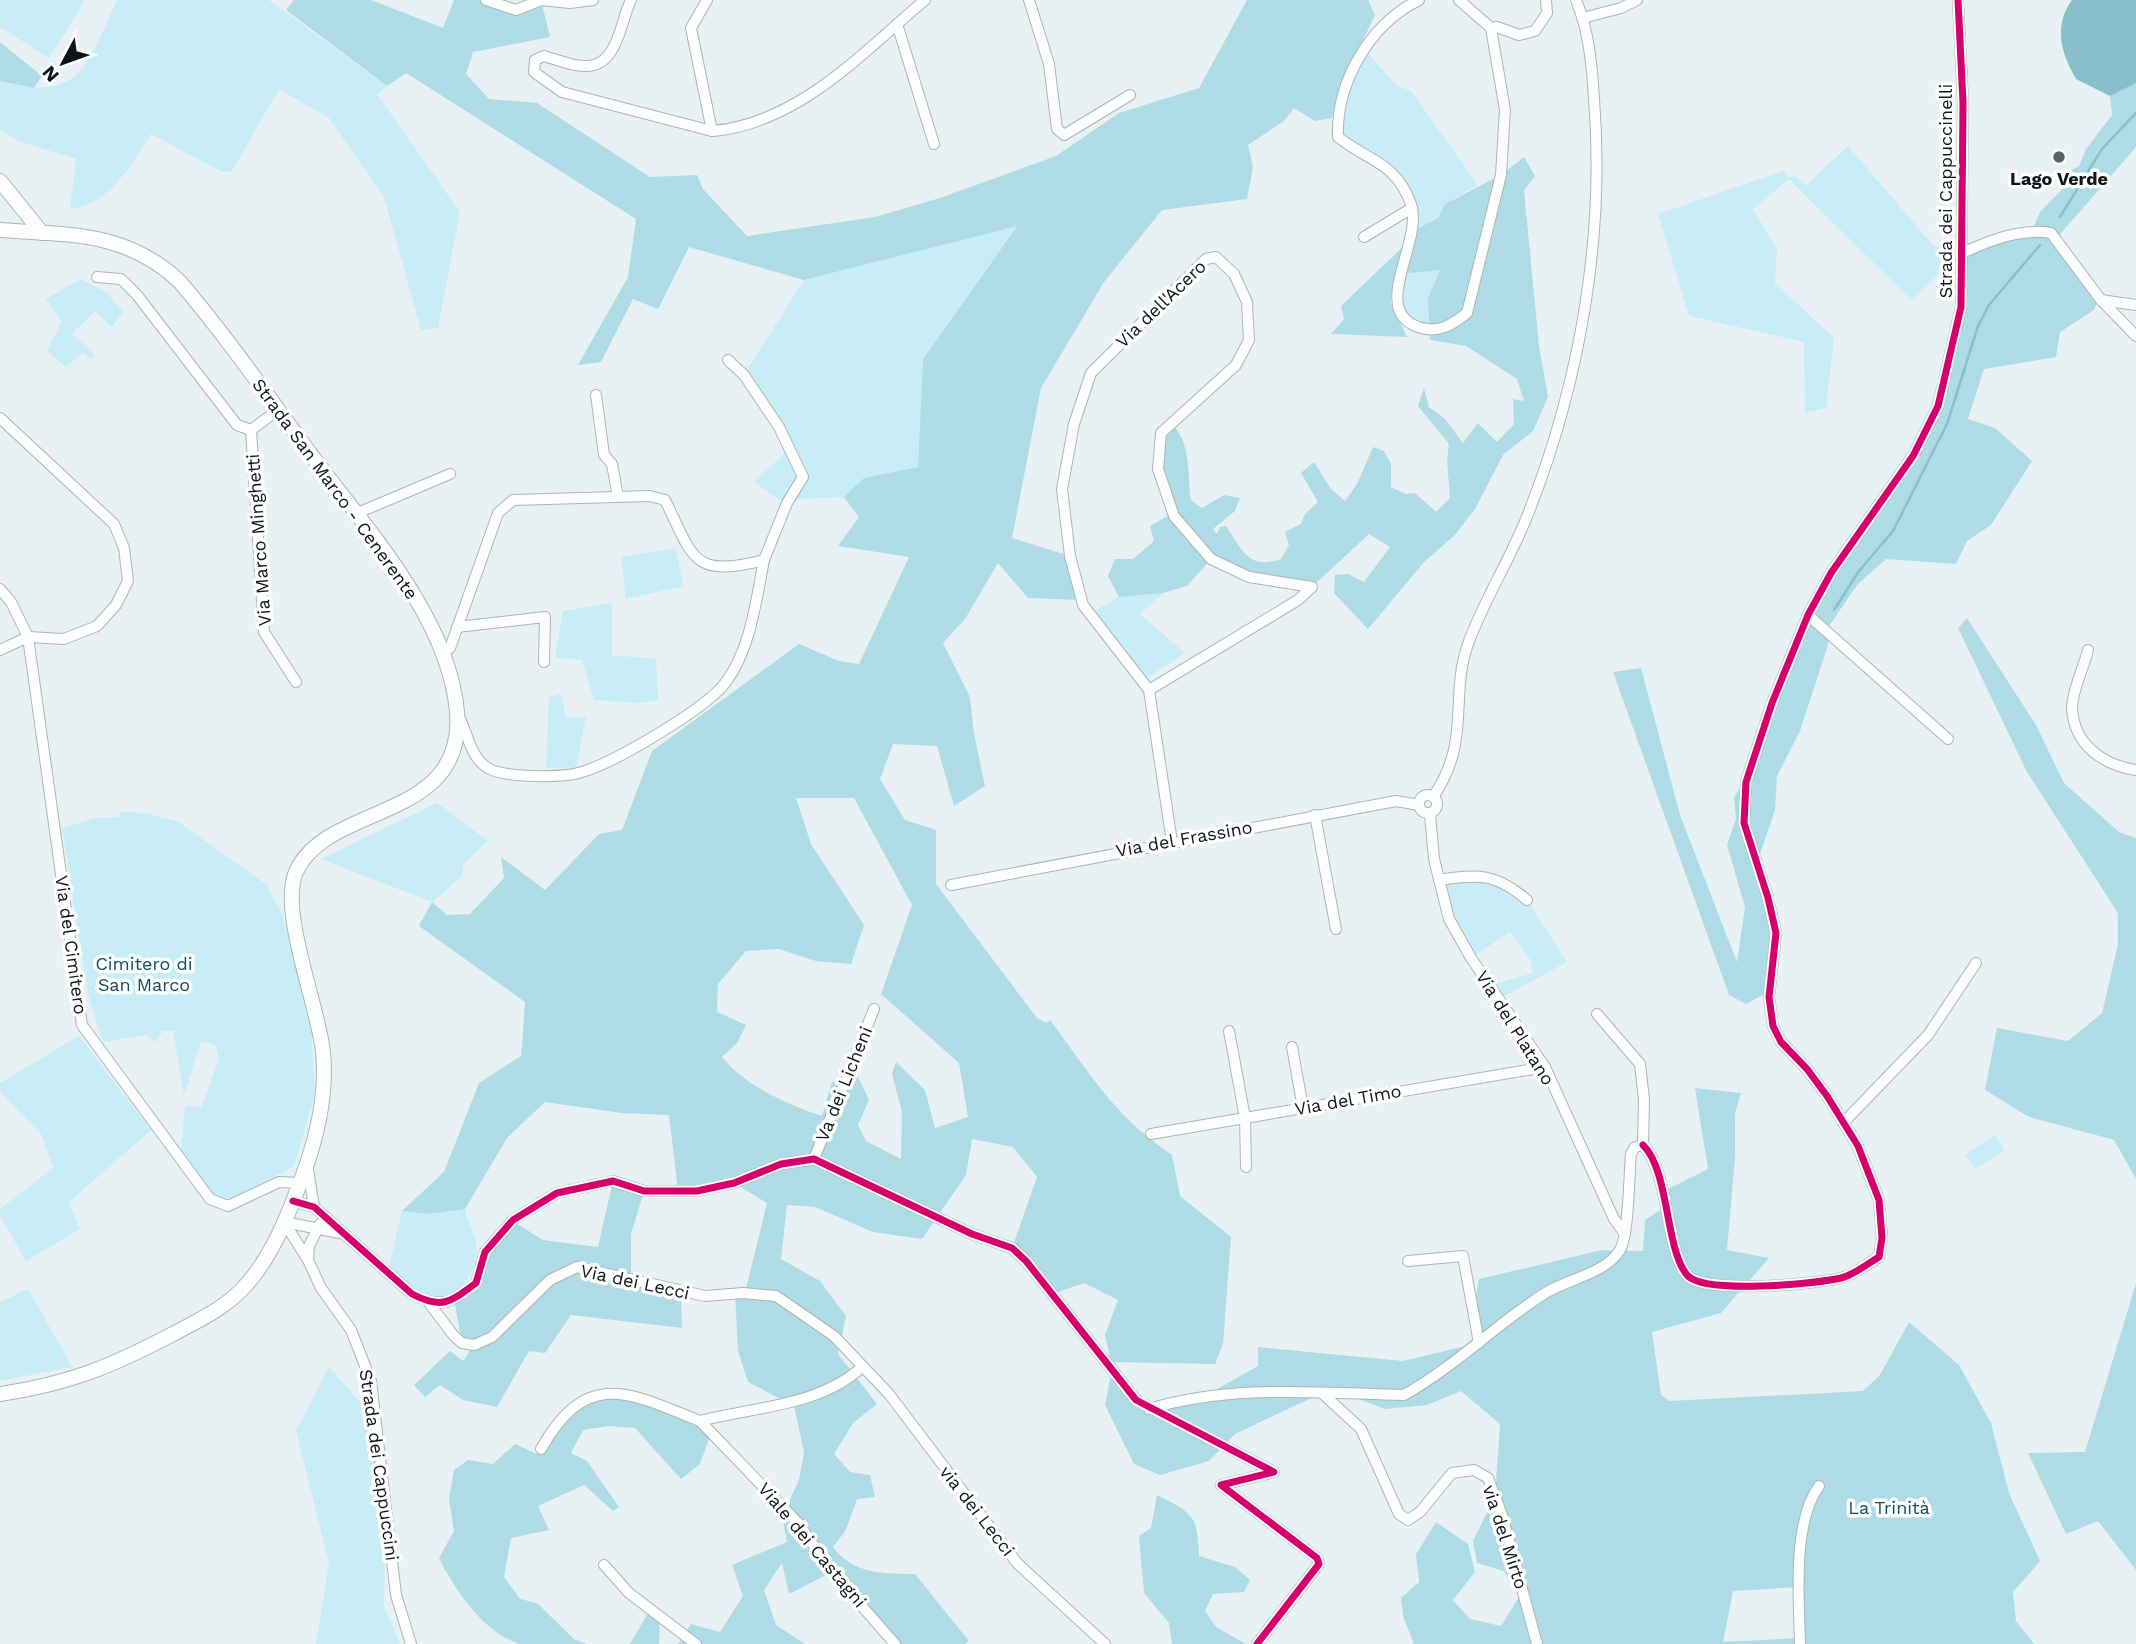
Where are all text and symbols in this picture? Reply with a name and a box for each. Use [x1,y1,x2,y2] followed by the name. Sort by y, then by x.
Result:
[28,28,98,98] north arrow
[37,61,64,87] text: N
[1935,84,1956,298] street label: Strada dei Cappuccinelli
[2051,149,2067,165] marker: Lago Verde
[2010,168,2108,189] place label: Lago Verde
[1111,255,1210,352] street label: Via dell'Acero
[248,374,423,603] street label: Strada San Marco - Cenerente
[242,453,275,627] street label: Via Marco Minghetti
[1114,816,1254,861] street label: Via del Frassino
[51,874,92,1016] street label: Via del Cimitero
[95,953,193,995] park label: Cimitero di San Marco
[1472,967,1559,1089] street label: Via del Platano
[811,1023,876,1144] street label: Va dei Licheni
[1293,1080,1403,1119] street label: Via del Timo
[579,1260,691,1303] street label: Via dei Lecci
[356,1368,403,1562] street label: Strada dei Cappuccini
[936,1461,1019,1560] street label: via dei Lecci
[754,1478,871,1611] street label: Viale dei Castagni
[1479,1482,1532,1591] street label: via del Mirto
[1848,1497,1930,1518] park label: La Trinità

